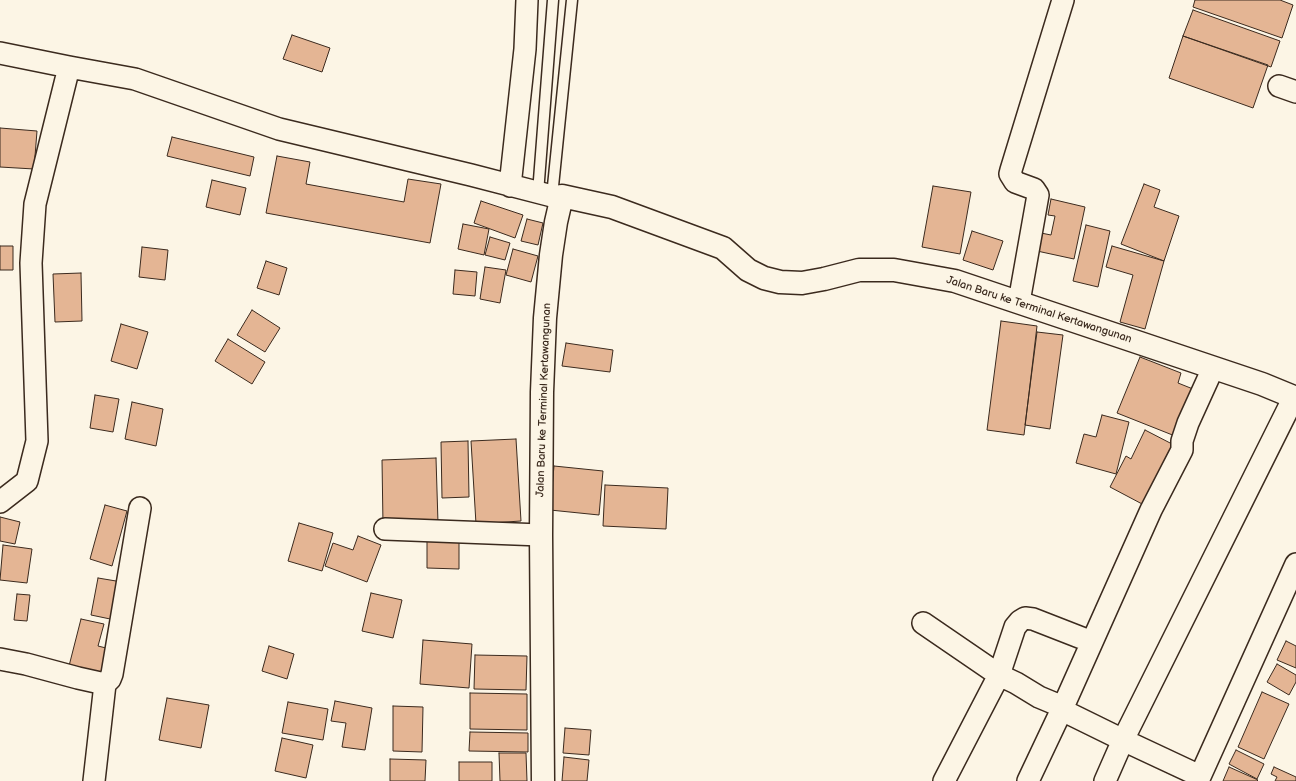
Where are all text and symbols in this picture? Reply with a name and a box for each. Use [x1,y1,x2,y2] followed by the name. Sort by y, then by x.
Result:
[945,274,1133,346] street label: Jalan Baru ke Terminal Kertawangunan
[534,303,554,497] street label: Jalan Baru ke Terminal Kertawangunan

